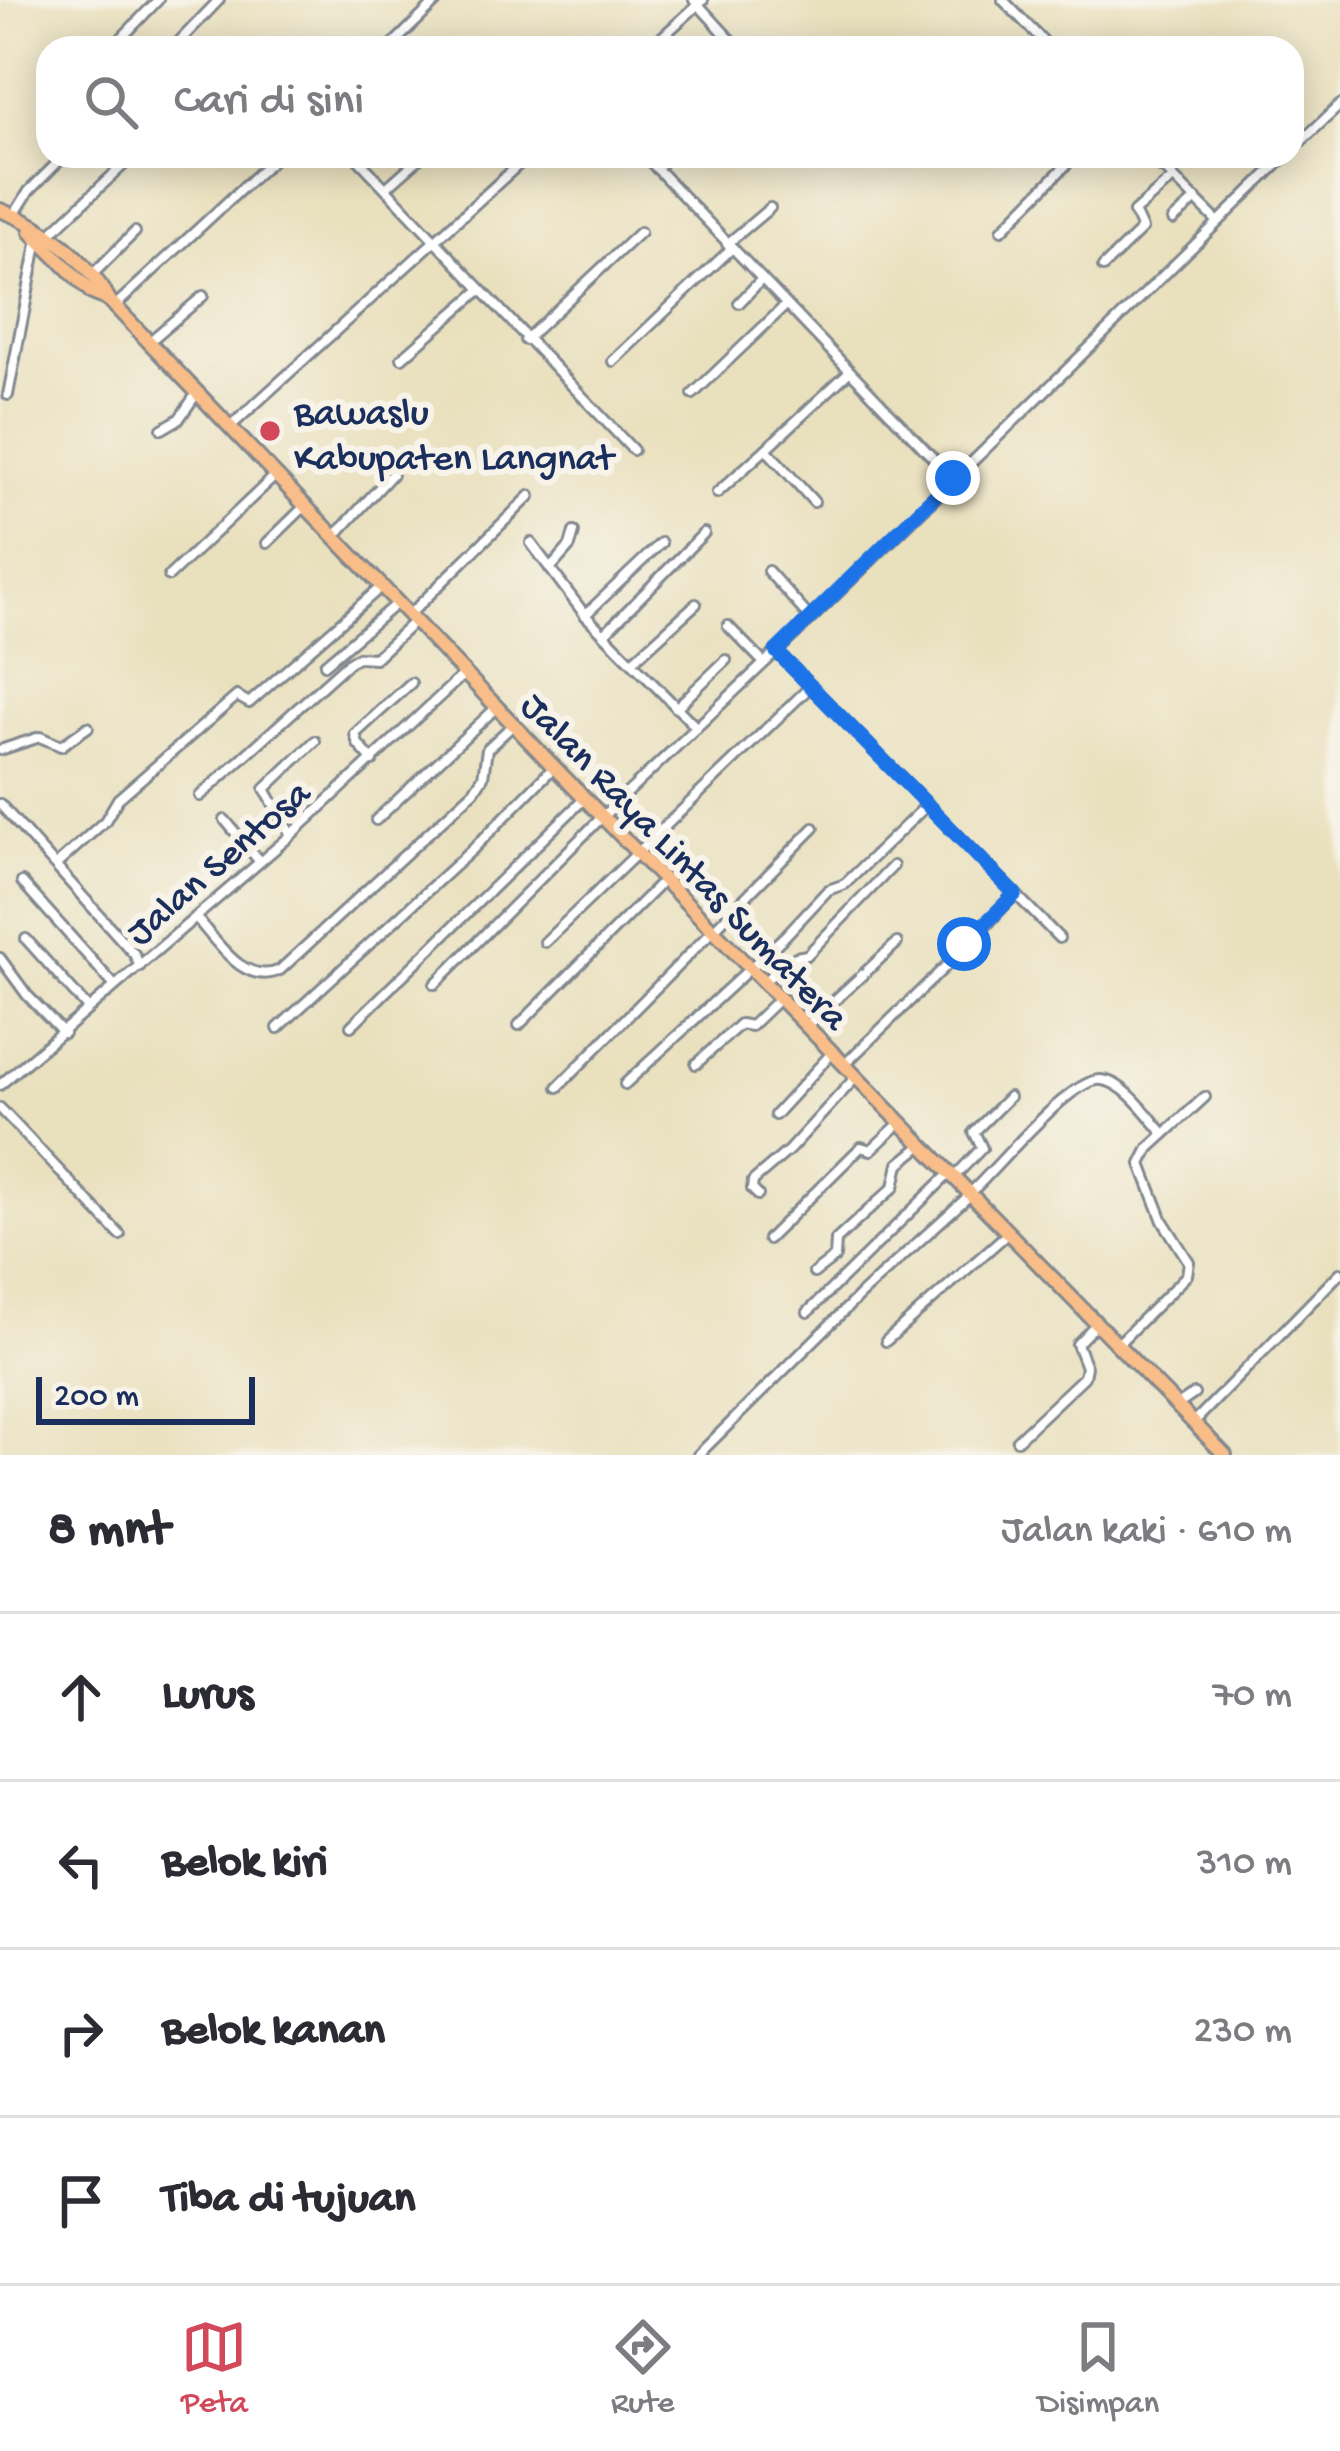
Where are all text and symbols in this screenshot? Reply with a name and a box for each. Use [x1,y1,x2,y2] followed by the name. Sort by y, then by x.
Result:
[36,36,1304,168] search box
[78,69,144,135] icon: search
[174,76,364,129] text: Cari di sini
[293,393,617,484] place label: Bawaslu Kabupaten Langnat
[257,418,283,444] marker: Bawaslu Kabupaten Langnat
[926,451,980,505] route end
[508,685,856,1043] street label: Jalan Raya Lintas Sumatera
[119,772,323,958] street label: Jalan Sentosa
[937,917,991,971] route start
[36,1371,255,1424] scale bar
[54,1379,139,1417] text: 200 m
[48,1503,169,1563] text: 8 mnt
[1001,1510,1292,1556] text: Jalan kaki · 610 m
[48,1664,114,1730] icon: ahead
[162,1670,253,1723] text: Lurus
[1213,1674,1292,1720] text: 70 m
[48,1832,114,1898] icon: left
[162,1838,328,1891] text: Belok kiri
[1197,1842,1292,1888] text: 310 m
[48,2000,114,2066] icon: right
[162,2006,385,2059] text: Belok kanan
[1194,2010,1292,2056] text: 230 m
[48,2168,114,2234] icon: arrive
[162,2174,415,2227] text: Tiba di tujuan
[181,2314,248,2424] tab: Peta
[610,2314,676,2424] tab: Rute
[1037,2314,1159,2424] tab: Disimpan

